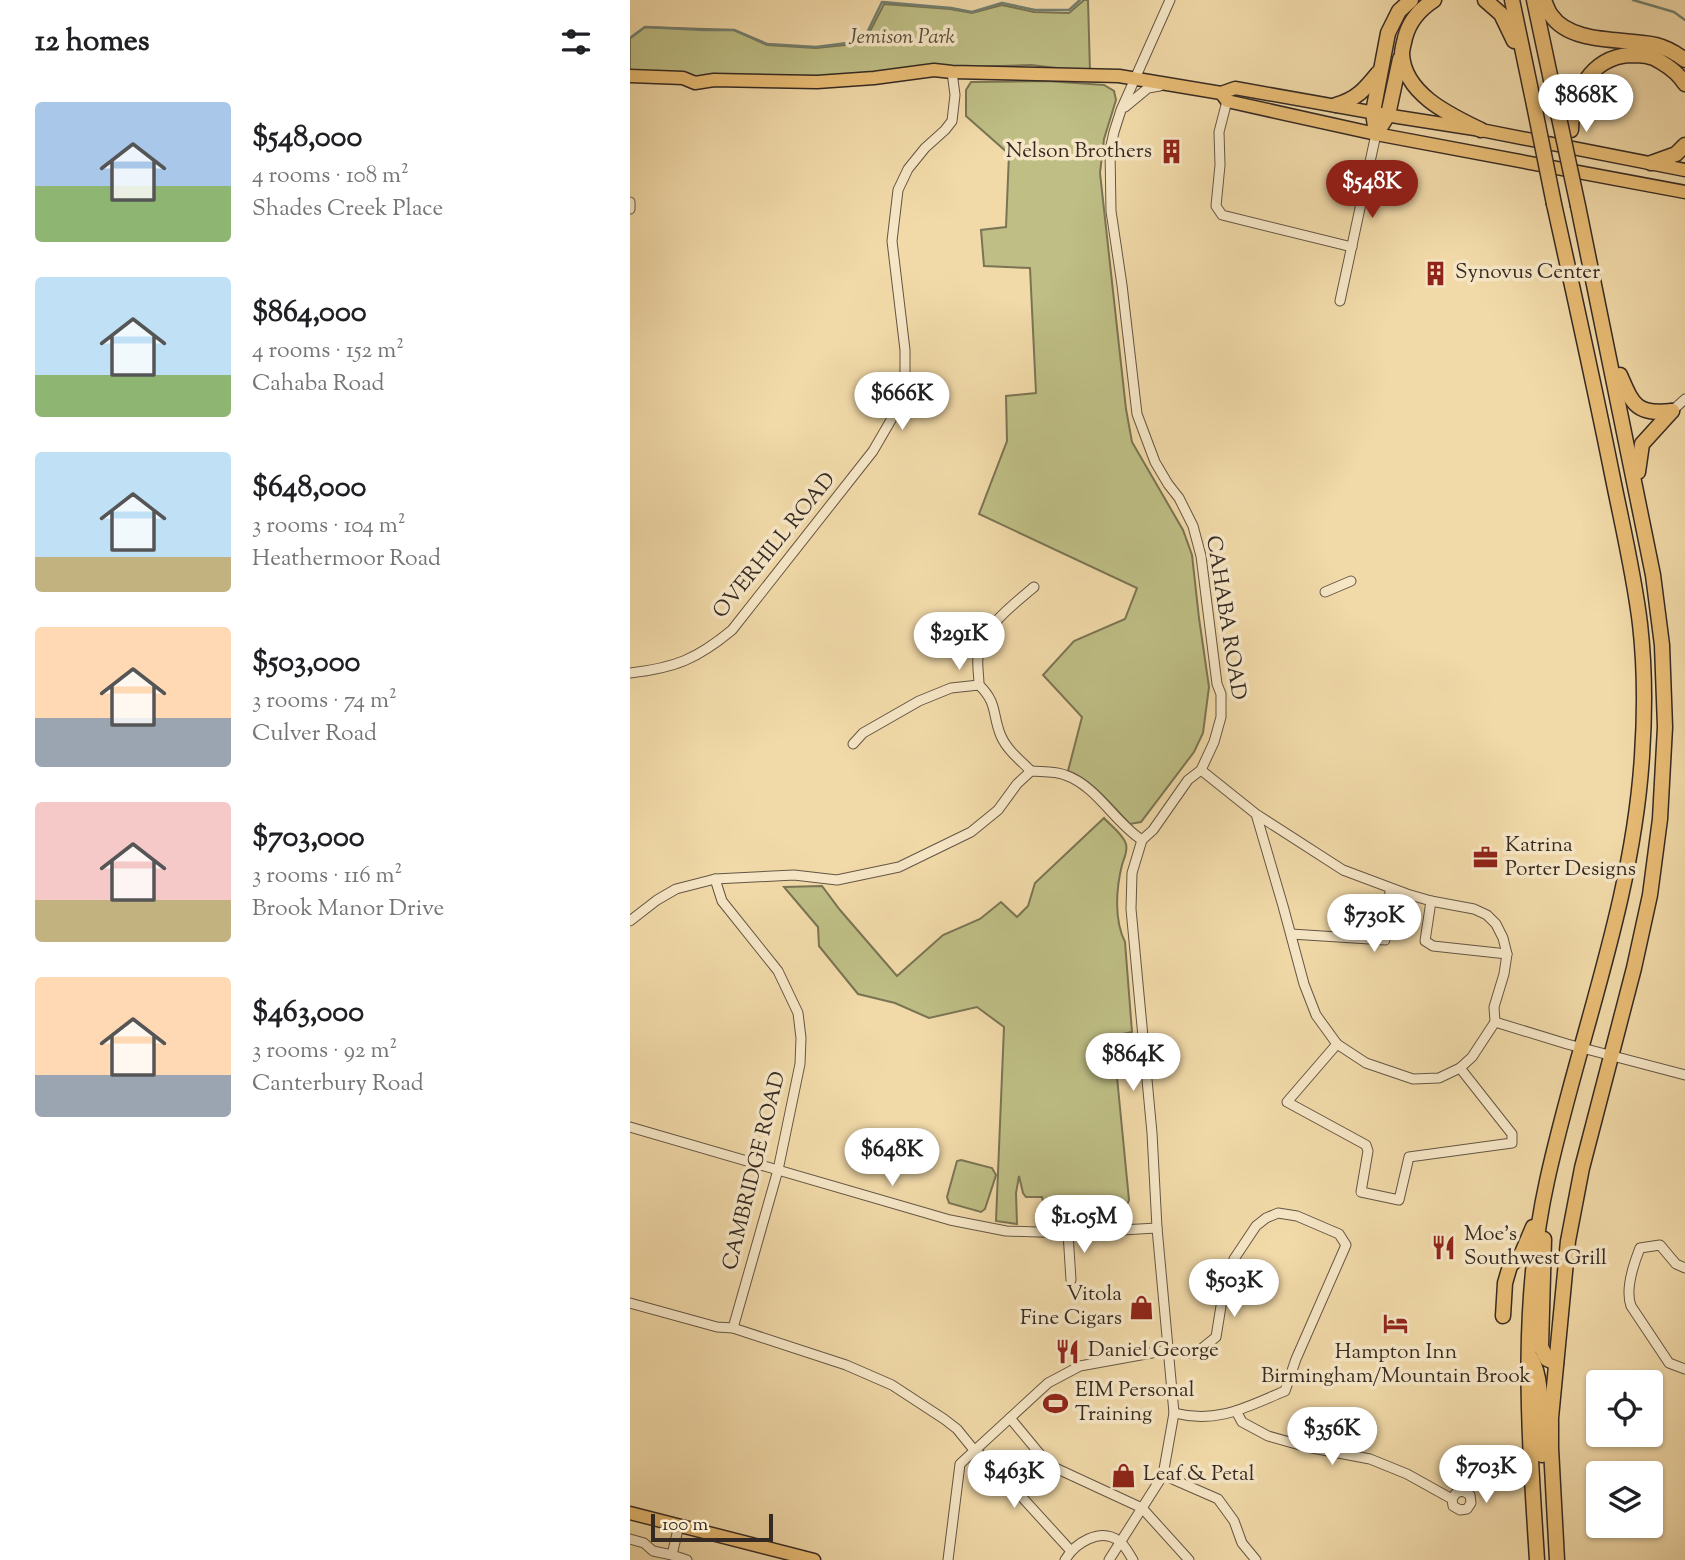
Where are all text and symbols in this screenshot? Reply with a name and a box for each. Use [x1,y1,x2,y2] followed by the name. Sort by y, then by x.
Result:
[35,21,150,64] text: 12 homes
[557,23,595,61] icon: filters
[848,23,956,53] park label: Jemison Park
[1537,74,1635,134] pin: $868K
[1554,80,1618,113] text: $868K
[252,117,362,160] text: $548,000
[91,130,175,214] icon: home
[1006,137,1152,167] place label: Nelson Brothers
[1158,138,1186,166] building icon: Nelson Brothers
[252,160,409,193] text: 4 rooms · 108 m²
[1323,160,1421,220] pin: $548K
[1342,166,1402,199] text: $548K
[252,193,443,226] text: Shades Creek Place
[1455,258,1600,288] place label: Synovus Center
[1421,259,1449,287] building icon: Synovus Center
[252,292,367,335] text: $864,000
[91,305,175,389] icon: home
[252,335,404,368] text: 4 rooms · 152 m²
[252,368,384,401] text: Cahaba Road
[853,372,951,432] pin: $666K
[870,378,934,411] text: $666K
[707,466,843,626] street label: OVERHILL ROAD
[252,467,366,510] text: $648,000
[91,480,175,564] icon: home
[252,510,406,543] text: 3 rooms · 104 m²
[1197,534,1253,702] street label: CAHABA ROAD
[252,543,441,576] text: Heathermoor Road
[910,612,1008,672] pin: $291K
[930,618,988,651] text: $291K
[252,642,360,685] text: $503,000
[91,655,175,739] icon: home
[252,685,397,718] text: 3 rooms · 74 m²
[252,718,377,751] text: Culver Road
[252,817,365,860] text: $703,000
[91,830,175,914] icon: home
[1505,831,1636,885] place label: Katrina Porter Designs
[1471,844,1499,872] office icon: Katrina Porter Designs
[252,860,402,893] text: 3 rooms · 116 m²
[252,893,444,926] text: Brook Manor Drive
[1325,894,1423,954] pin: $730K
[1343,900,1405,933] text: $730K
[252,992,364,1035] text: $463,000
[91,1005,175,1089] icon: home
[1084,1034,1182,1093] pin: $864K
[252,1035,397,1068] text: 3 rooms · 92 m²
[1102,1039,1165,1072] text: $864K
[252,1068,424,1101] text: Canterbury Road
[716,1069,794,1273] street label: CAMBRIDGE ROAD
[843,1128,941,1188] pin: $648K
[861,1134,924,1167] text: $648K
[1027,1196,1141,1255] pin: $1.05M
[1051,1201,1117,1234] text: $1.05M
[1464,1220,1607,1274] place label: Moe's Southwest Grill
[1430,1233,1458,1261] restaurant icon: Moe's Southwest Grill
[1185,1260,1283,1319] pin: $503K
[1205,1265,1263,1298] text: $503K
[1020,1280,1122,1334] place label: Vitola Fine Cigars
[1128,1293,1156,1321] shop icon: Vitola Fine Cigars
[1382,1310,1410,1338] hotel icon: Hampton Inn Birmingham/Mountain Brook
[1088,1336,1219,1366] place label: Daniel George
[1054,1337,1082,1365] restaurant icon: Daniel George
[1261,1338,1532,1392] place label: Hampton Inn Birmingham/Mountain Brook
[1586,1370,1663,1538] map controls
[1586,1370,1663,1447] button: locate
[1075,1376,1195,1430] place label: EIM Personal Training
[1041,1389,1069,1417] sports icon: EIM Personal Training
[1283,1408,1381,1467] pin: $356K
[1303,1413,1361,1446] text: $356K
[1437,1446,1535,1505] pin: $703K
[965,1450,1063,1510] pin: $463K
[1455,1451,1517,1484] text: $703K
[983,1456,1045,1489] text: $463K
[1143,1460,1255,1490] place label: Leaf & Petal
[1109,1461,1137,1489] shop icon: Leaf & Petal
[1586,1461,1663,1538] button: layers
[651,1511,774,1543] scale bar
[662,1512,708,1539] text: 100 m

